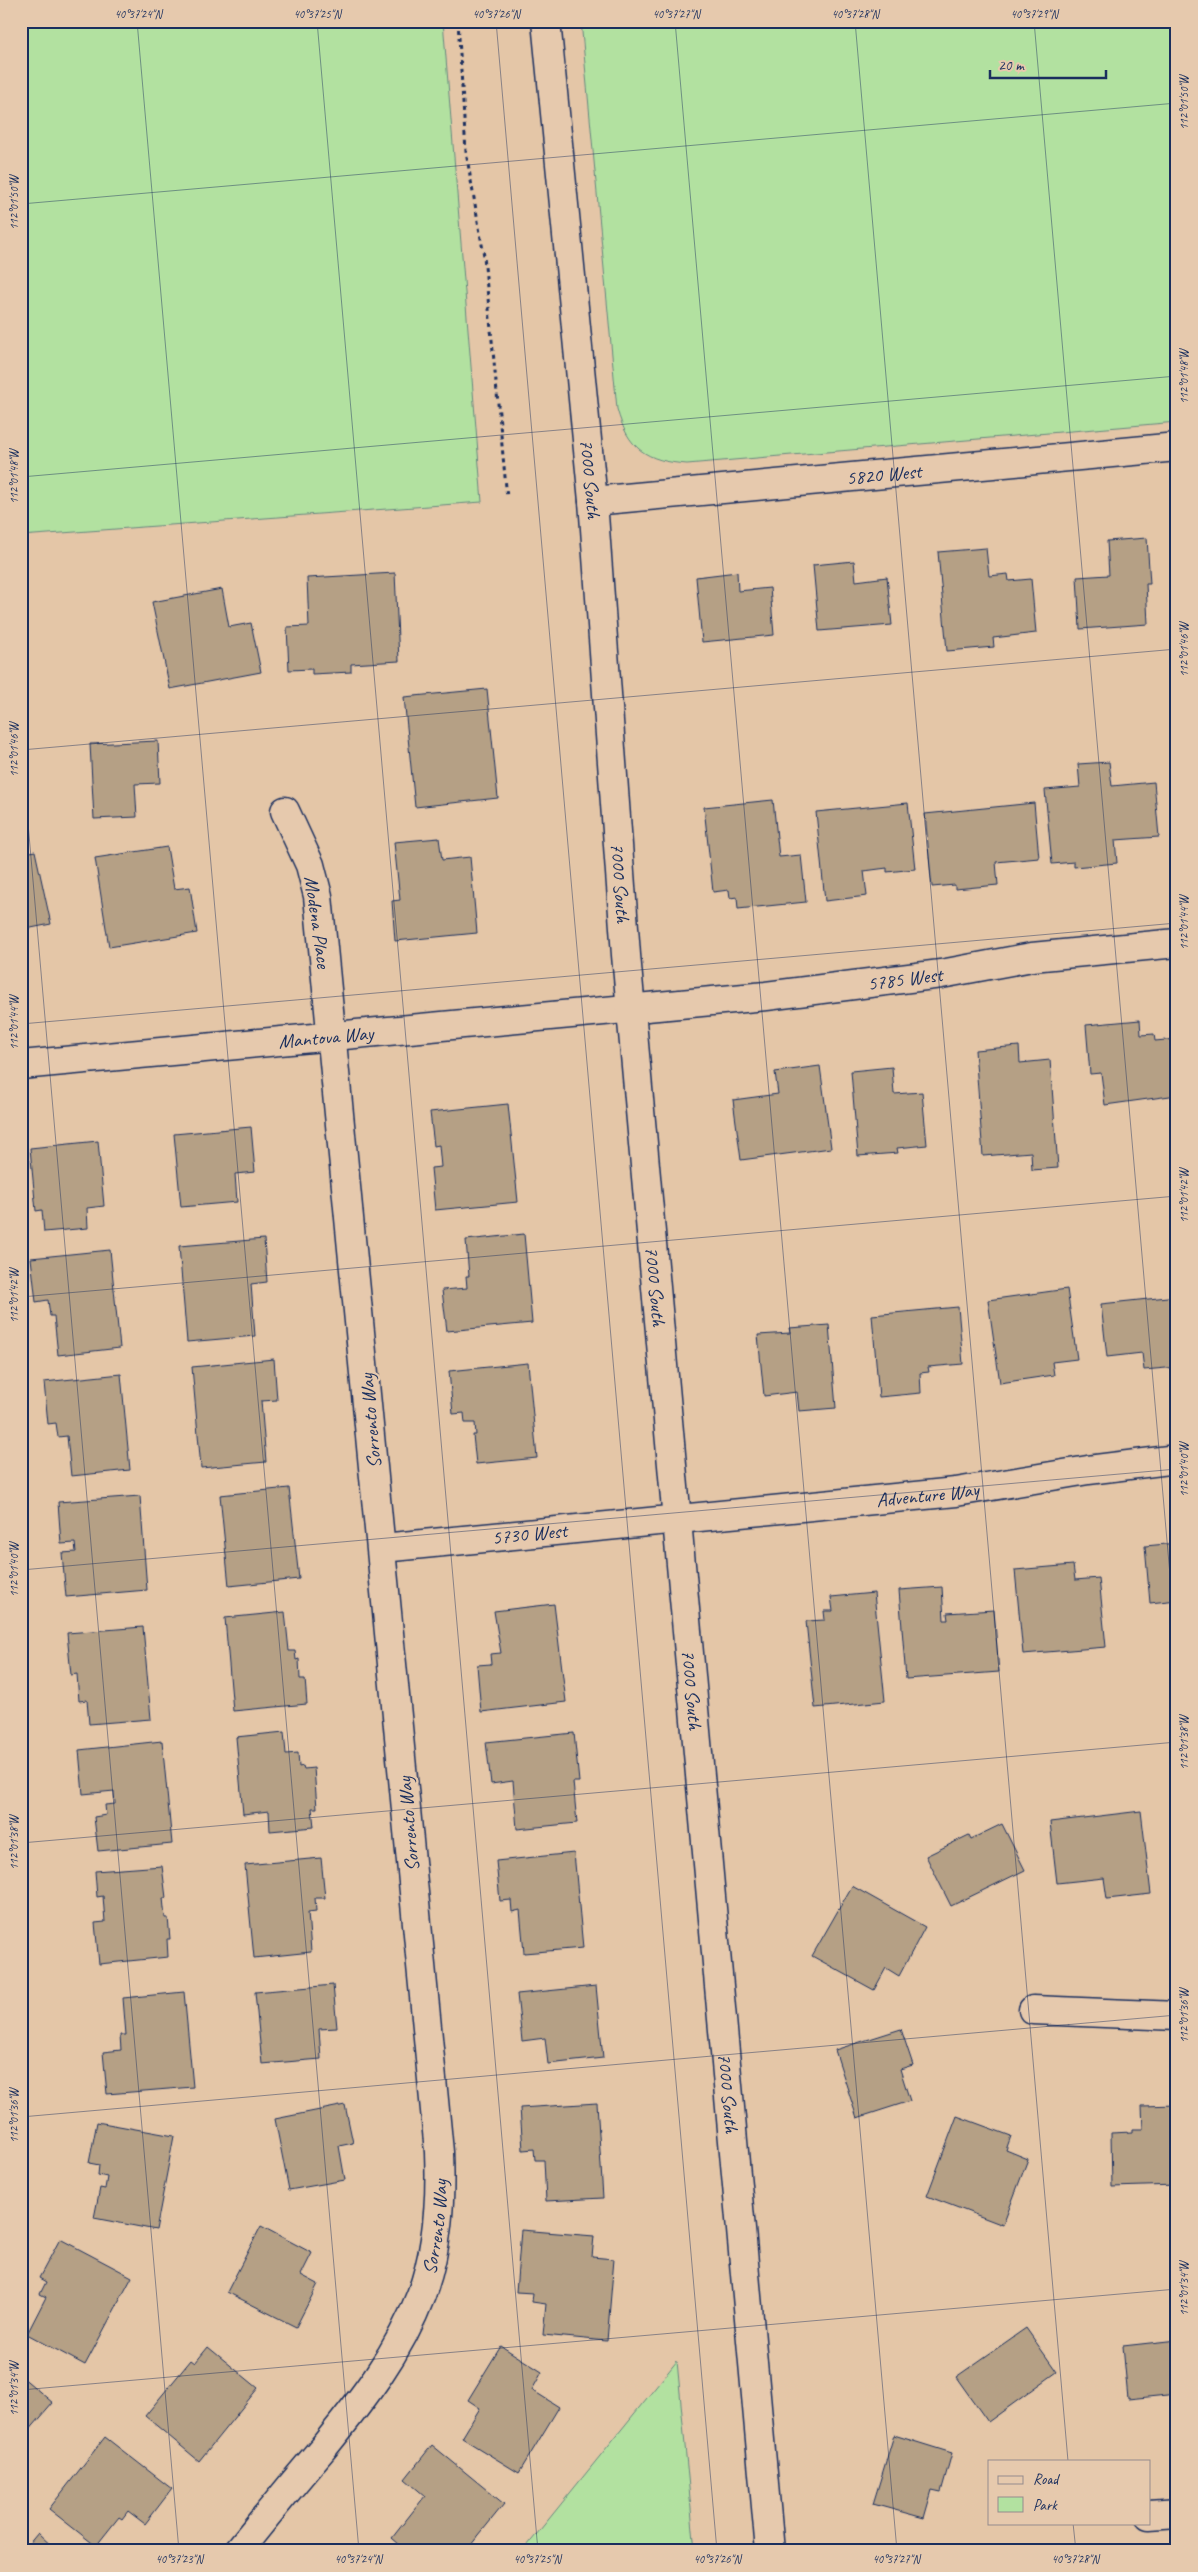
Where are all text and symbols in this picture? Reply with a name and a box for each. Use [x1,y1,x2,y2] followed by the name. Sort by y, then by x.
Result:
[114,6,163,22] text: 40°37'24"N
[293,6,342,22] text: 40°37'25"N
[472,6,521,22] text: 40°37'26"N
[652,6,701,22] text: 40°37'27"N
[831,6,880,22] text: 40°37'28"N
[1010,6,1059,22] text: 40°37'29"N
[990,48,1107,80] scale bar
[998,56,1025,75] text: 20 m
[1176,74,1192,130] text: 112°01'50"W
[6,174,22,230] text: 112°01'50"W
[1176,348,1192,404] text: 112°01'48"W
[574,438,606,521] street label: 7000 South
[6,448,22,504] text: 112°01'48"W
[845,458,925,491] street label: 5820 West
[1176,621,1192,677] text: 112°01'46"W
[6,721,22,777] text: 112°01'46"W
[605,842,636,925] street label: 7000 South
[299,874,337,971] street label: Modena Place
[1176,894,1192,950] text: 112°01'44"W
[866,962,946,996] street label: 5785 West
[6,994,22,1050] text: 112°01'44"W
[277,1020,376,1054] street label: Mantova Way
[1176,1167,1192,1223] text: 112°01'42"W
[639,1245,672,1328] street label: 7000 South
[6,1267,22,1323] text: 112°01'42"W
[354,1371,387,1469] street label: Sorrento Way
[1176,1441,1192,1497] text: 112°01'40"W
[875,1476,983,1513] street label: Adventure Way
[491,1518,570,1550] street label: 5730 West
[6,1541,22,1597] text: 112°01'40"W
[676,1648,708,1732] street label: 7000 South
[1176,1714,1192,1770] text: 112°01'38"W
[392,1774,425,1872] street label: Sorrento Way
[6,1814,22,1870] text: 112°01'38"W
[1176,1987,1192,2043] text: 112°01'36"W
[712,2052,744,2135] street label: 7000 South
[6,2087,22,2143] text: 112°01'36"W
[416,2178,453,2277] street label: Sorrento Way
[1176,2260,1192,2316] text: 112°01'34"W
[6,2360,22,2416] text: 112°01'34"W
[988,2460,1150,2524] legend
[1033,2470,1060,2489] text: Road
[1033,2496,1058,2515] text: Park
[155,2551,204,2567] text: 40°37'23"N
[334,2551,383,2567] text: 40°37'24"N
[513,2551,562,2567] text: 40°37'25"N
[693,2551,742,2567] text: 40°37'26"N
[872,2551,921,2567] text: 40°37'27"N
[1051,2551,1100,2567] text: 40°37'28"N

